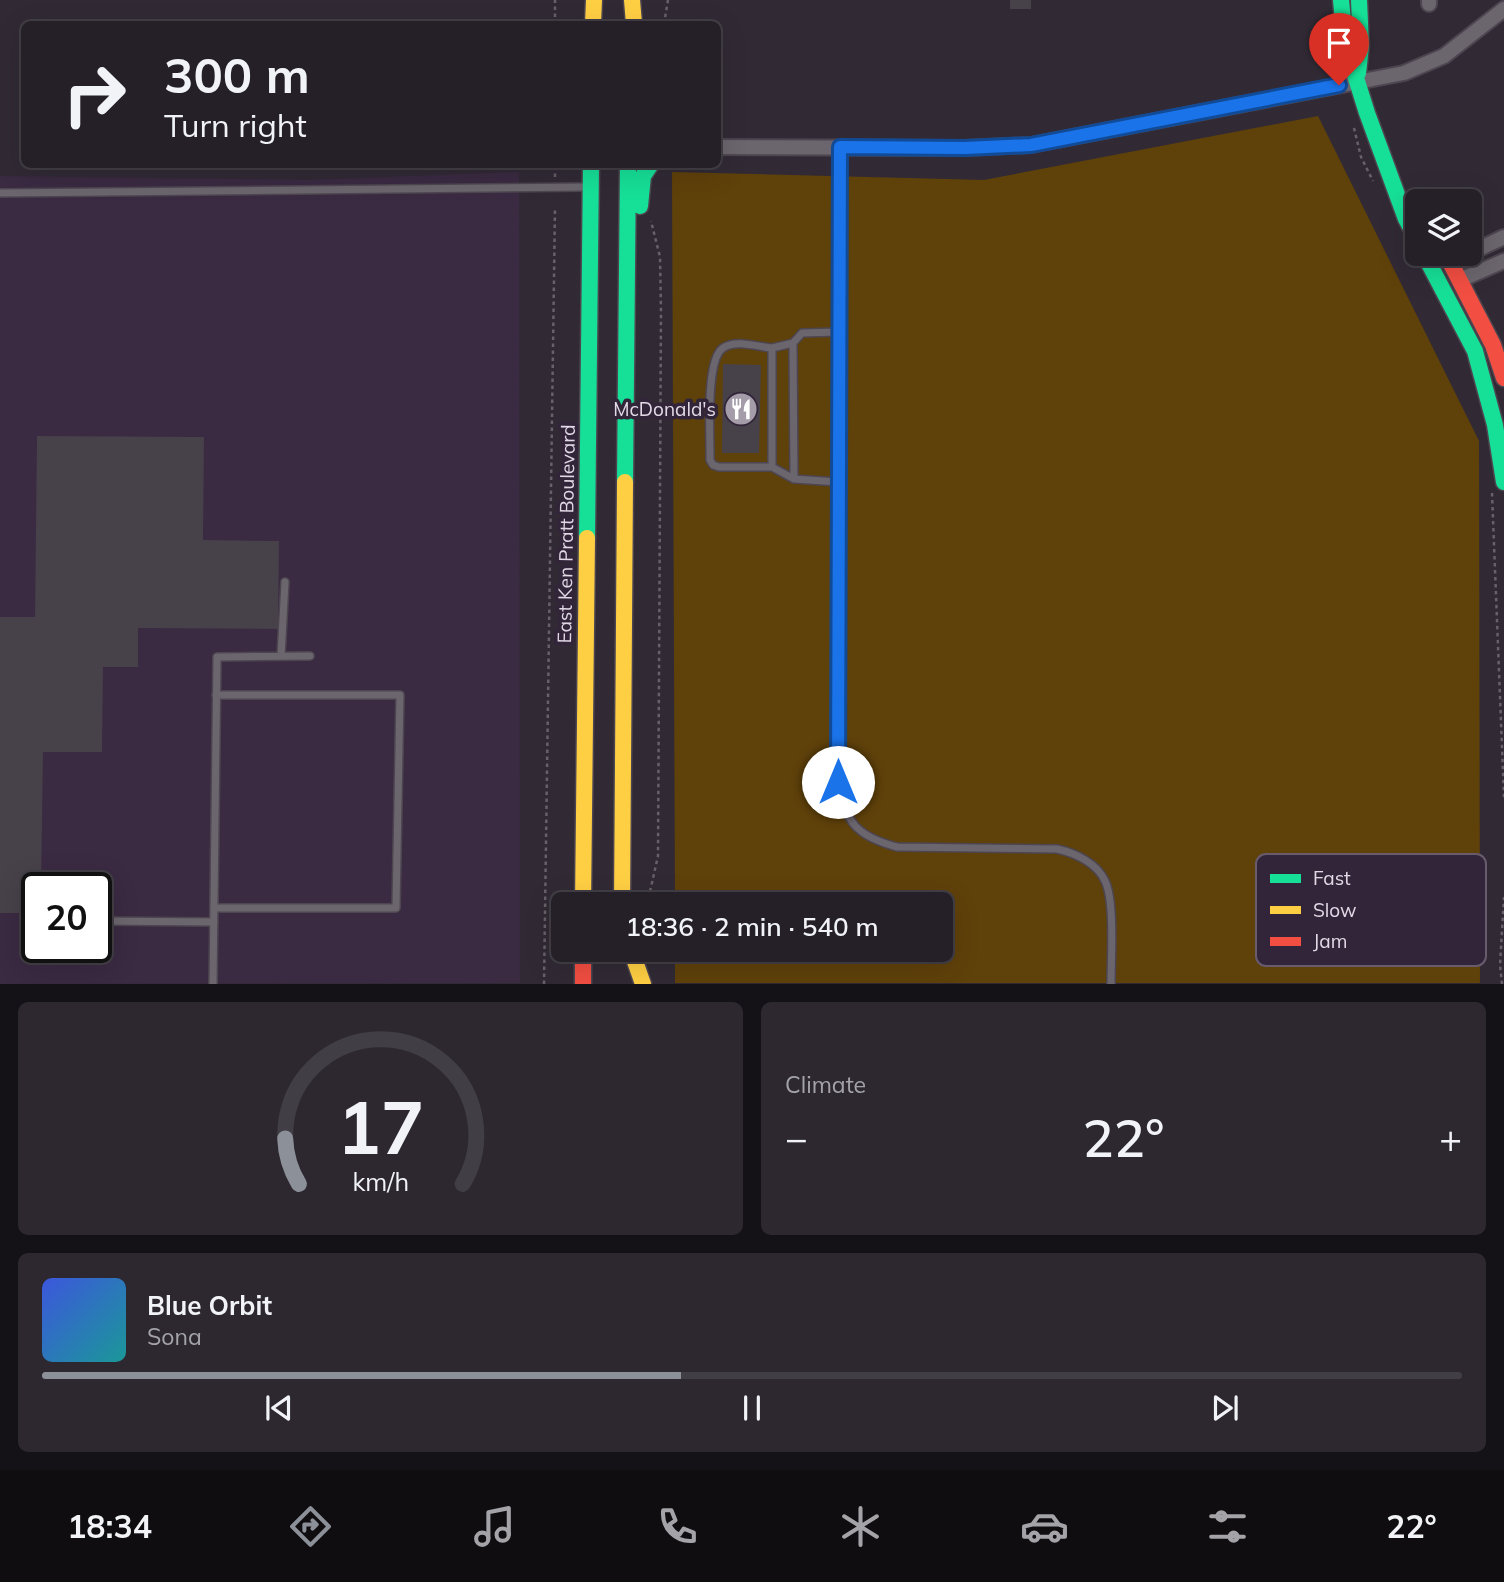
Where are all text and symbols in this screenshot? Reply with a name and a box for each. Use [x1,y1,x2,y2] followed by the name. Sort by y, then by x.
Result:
[1309,13,1369,85] pin
[1320,24,1358,62] icon: arrive
[164,44,310,105] text: 300 m
[49,49,140,140] icon: right
[164,105,307,145] text: Turn right
[1405,189,1482,266] map controls
[1405,189,1482,266] button: layers
[722,390,760,428] restaurant icon: McDonald's
[613,397,716,421] place label: McDonald's
[552,424,580,644] street label: East Ken Pratt Boulevard
[801,745,875,819] position arrow
[1256,854,1486,966] legend
[1313,866,1351,890] text: Fast
[21,872,112,963] speed limit sign: 20
[1313,898,1357,922] text: Slow
[625,910,879,943] text: 18:36 · 2 min · 540 m
[1313,929,1347,953] text: Jam
[785,1070,866,1099] text: Climate
[337,1082,424,1173] text: 17
[1083,1105,1164,1170] text: 22°
[785,1114,808,1162] text: −
[1439,1114,1462,1162] text: +
[352,1166,409,1197] text: km/h
[147,1289,272,1322] text: Blue Orbit
[147,1322,202,1351] text: Sona
[260,1389,298,1427] icon: previous
[733,1389,771,1427] icon: pause
[1206,1389,1244,1427] icon: next
[286,1502,335,1551] icon: directions
[470,1502,519,1551] icon: music
[653,1502,702,1551] icon: phone
[836,1502,885,1551] icon: climate
[1020,1502,1069,1551] icon: car
[1203,1502,1252,1551] icon: filters
[67,1506,152,1546] text: 18:34
[1386,1506,1437,1546] text: 22°

